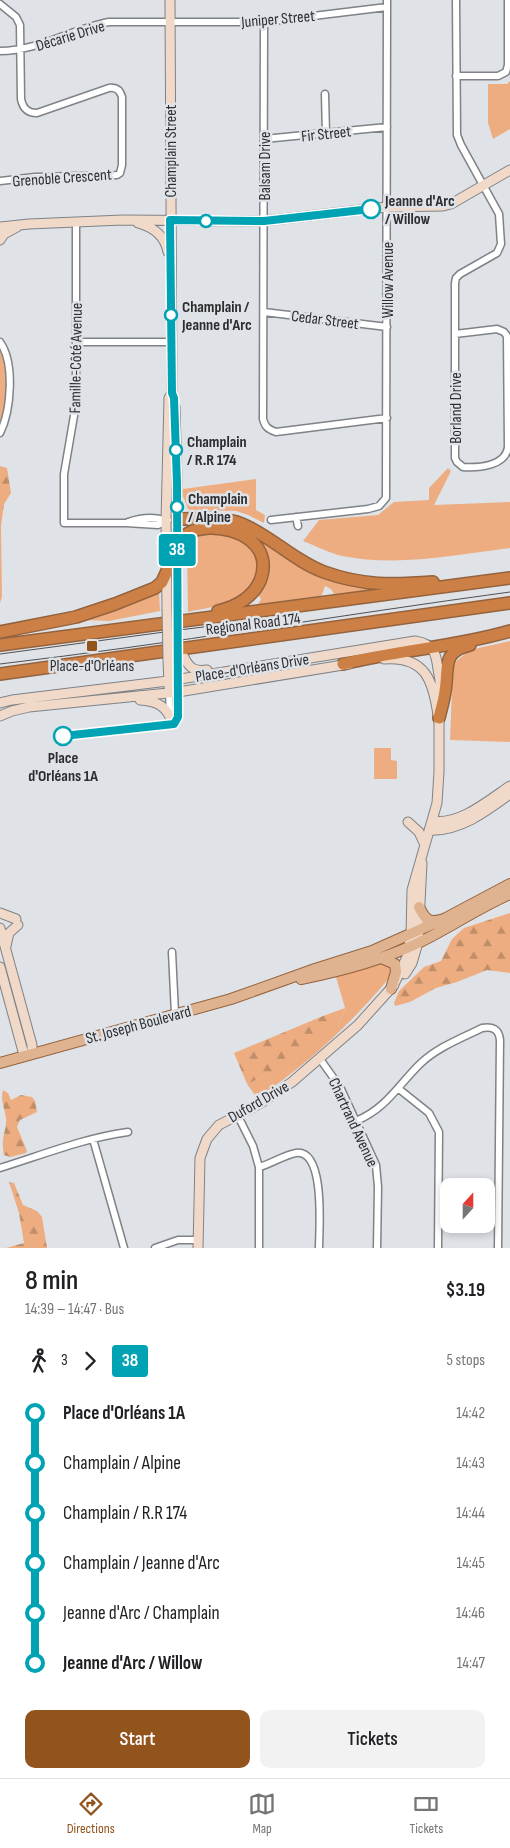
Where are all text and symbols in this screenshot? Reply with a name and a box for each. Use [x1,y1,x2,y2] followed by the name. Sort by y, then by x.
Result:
[240,7,316,32] street label: Juniper Street
[34,17,107,56] street label: Décarie Drive
[162,104,181,197] street label: Champlain Street
[300,122,352,147] street label: Fir Street
[256,132,275,200] street label: Balsam Drive
[12,166,113,191] street label: Grenoble Crescent
[384,192,455,229] place label: Jeanne d'Arc / Willow
[361,199,381,219] marker: Jeanne d'Arc / Willow
[199,214,213,228] unlabelled marker
[379,242,398,318] street label: Willow Avenue
[181,298,252,335] place label: Champlain / Jeanne d'Arc
[66,303,87,413] street label: Famille-Côté Avenue
[290,307,360,334] street label: Cedar Street
[164,308,178,322] marker: Champlain / Jeanne d'Arc
[447,372,466,444] street label: Borland Drive
[187,433,247,470] place label: Champlain / R.R 174
[169,443,183,457] marker: Champlain / R.R 174
[188,490,248,527] place label: Champlain / Alpine
[170,500,184,514] marker: Champlain / Alpine
[154,534,200,566] line badge: 38
[169,539,185,560] text: 38
[205,609,302,640] street label: Regional Road 174
[85,639,99,653] marker: Place-d'Orléans
[194,650,310,687] street label: Place-d'Orléans Drive
[50,657,134,676] place label: Place-d'Orléans
[53,726,73,746] marker: Place d'Orléans 1A
[28,749,98,786] place label: Place d'Orléans 1A
[84,1002,193,1049] street label: St. Joseph Boulevard
[324,1075,382,1170] street label: Chartrand Avenue
[225,1077,292,1127] street label: Duford Drive
[440,1178,495,1232] north arrow
[440,1178,495,1233] map controls
[25,1264,78,1297] text: 8 min
[446,1279,485,1302] text: $3.19
[25,1300,124,1319] text: 14:39 – 14:47 · Bus
[25,1347,53,1375] icon: walk
[76,1347,104,1375] icon: forward
[122,1350,138,1371] text: 38
[61,1351,68,1370] text: 3
[447,1351,485,1370] text: 5 stops
[63,1402,185,1425] text: Place d'Orléans 1A
[456,1404,485,1423] text: 14:42
[63,1452,181,1475] text: Champlain / Alpine
[456,1454,485,1473] text: 14:43
[63,1502,187,1525] text: Champlain / R.R 174
[456,1504,485,1523] text: 14:44
[63,1552,220,1575] text: Champlain / Jeanne d'Arc
[457,1554,485,1573] text: 14:45
[63,1602,220,1625] text: Jeanne d'Arc / Champlain
[456,1604,485,1623] text: 14:46
[63,1652,203,1675] text: Jeanne d'Arc / Willow
[457,1654,485,1673] text: 14:47
[25,1710,250,1768] button: Start
[260,1710,485,1768] button: Tickets
[67,1790,115,1837] tab: Directions
[248,1790,276,1837] tab: Map
[410,1790,443,1837] tab: Tickets

